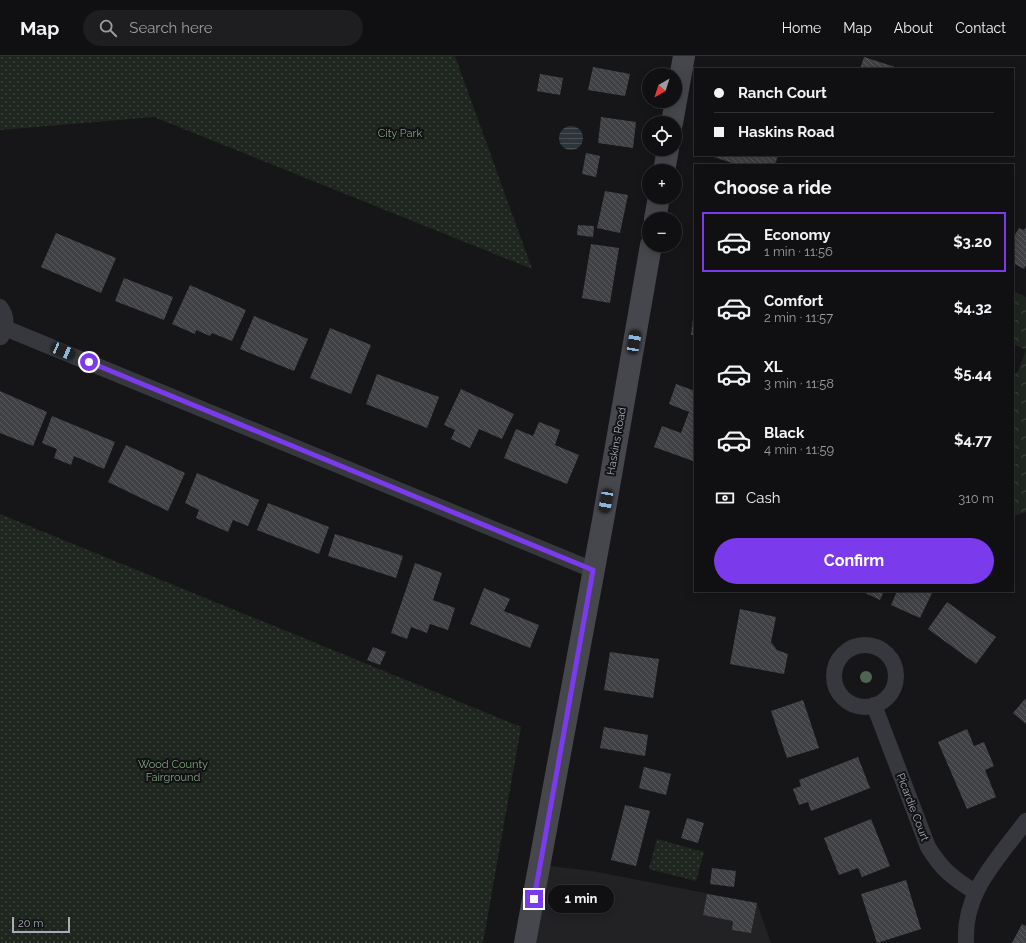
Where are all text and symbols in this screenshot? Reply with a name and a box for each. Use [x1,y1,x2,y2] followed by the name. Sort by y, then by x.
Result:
[83,10,363,46] search box
[20,17,59,39] text: Map
[97,17,119,39] icon: search
[129,19,213,37] text: Search here
[782,20,821,36] text: Home
[843,20,872,36] text: Map
[894,20,933,36] text: About
[955,20,1006,36] text: Contact
[642,68,682,108] north arrow
[642,68,682,252] map controls
[738,84,827,102] text: Ranch Court
[642,116,682,156] button: locate
[738,123,834,141] text: Haskins Road
[378,127,422,140] park label: City Park
[642,164,682,204] button: +
[714,177,832,198] text: Choose a ride
[642,212,682,252] button: −
[716,224,752,260] icon: car
[764,226,831,244] text: Economy
[953,233,992,251] text: $3.20
[764,244,833,259] text: 1 min · 11:56
[716,290,752,326] icon: car
[764,292,823,310] text: Comfort
[954,299,992,317] text: $4.32
[764,310,833,325] text: 2 min · 11:57
[626,329,642,355] car
[50,341,76,361] car
[80,353,98,371] route start
[716,356,752,392] icon: car
[764,358,782,376] text: XL
[954,365,992,383] text: $5.44
[764,376,834,391] text: 3 min · 11:58
[604,406,629,476] street label: Haskins Road
[716,422,752,458] icon: car
[764,424,804,442] text: Black
[954,431,992,449] text: $4.77
[764,442,834,457] text: 4 min · 11:59
[714,487,736,509] icon: cash
[598,488,614,514] car
[746,489,780,507] text: Cash
[958,491,994,506] text: 310 m
[714,538,994,584] button: Confirm
[138,758,208,784] park label: Wood County Fairground
[894,771,932,843] street label: Picardie Court
[548,885,614,913] callout: 1 min
[525,890,543,908] route end
[565,891,597,906] text: 1 min
[12,915,70,934] scale bar
[18,917,43,930] text: 20 m

